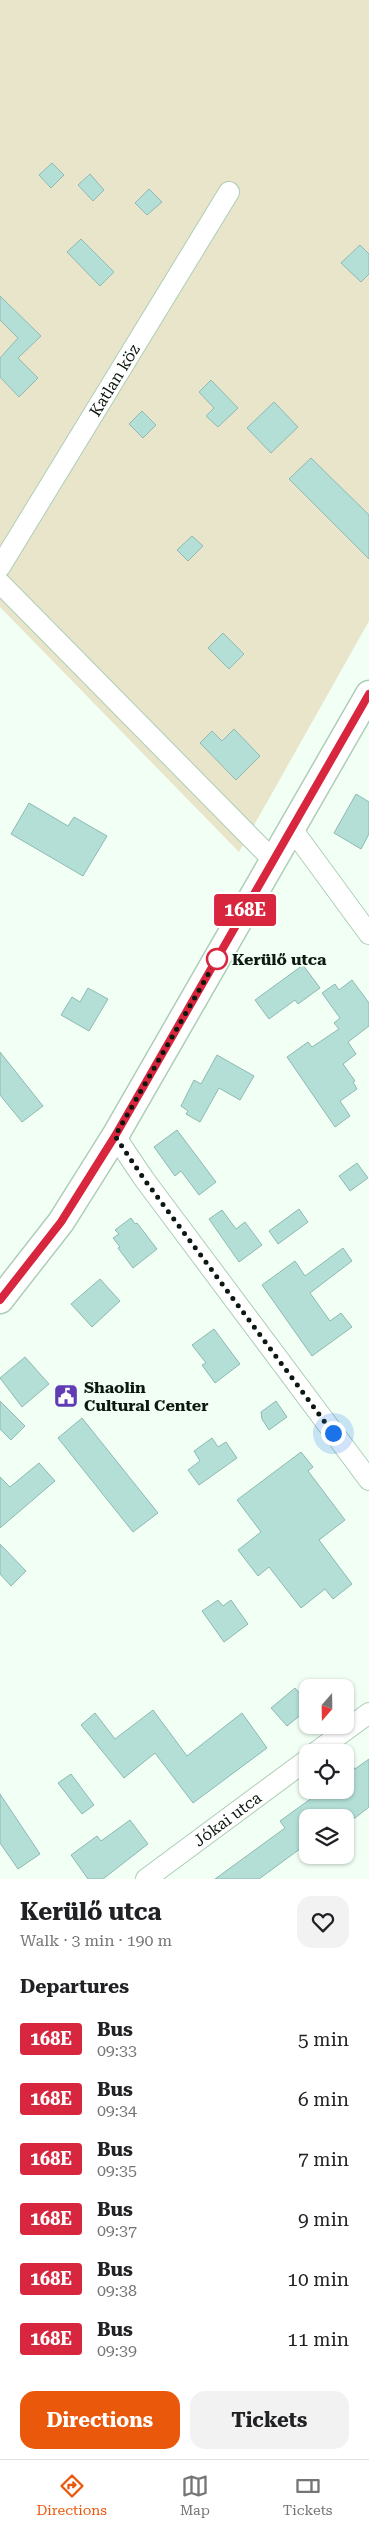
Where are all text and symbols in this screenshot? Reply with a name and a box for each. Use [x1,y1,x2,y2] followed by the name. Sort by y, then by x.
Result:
[85,340,144,420] street label: Katlan köz
[210,894,280,926] line badge: 168E
[224,899,266,920] text: 168E
[206,948,228,970] marker: Kerülő utca
[232,950,327,969] place label: Kerülő utca
[84,1378,209,1415] place label: Shaolin Cultural Center
[53,1383,79,1409] public building icon: Shaolin Cultural Center
[321,1421,346,1446] your location
[299,1679,354,1734] north arrow
[299,1679,354,1864] map controls
[299,1744,354,1799] button: locate
[190,1787,265,1850] street label: Jókai utca
[299,1809,354,1864] button: layers
[297,1896,349,1948] button: heart
[20,1898,162,1926] text: Kerülő utca
[20,1931,172,1950] text: Walk · 3 min · 190 m
[20,1975,129,1998] text: Departures
[97,2018,133,2041] text: Bus
[30,2028,72,2049] text: 168E
[298,2028,349,2051] text: 5 min
[97,2041,137,2060] text: 09:33
[97,2078,133,2101] text: Bus
[30,2088,72,2109] text: 168E
[298,2088,349,2111] text: 6 min
[97,2101,137,2120] text: 09:34
[97,2138,133,2161] text: Bus
[30,2148,72,2169] text: 168E
[298,2148,349,2171] text: 7 min
[97,2161,137,2180] text: 09:35
[97,2198,133,2221] text: Bus
[30,2208,72,2229] text: 168E
[298,2208,349,2231] text: 9 min
[97,2221,137,2240] text: 09:37
[97,2258,133,2281] text: Bus
[30,2268,72,2289] text: 168E
[287,2268,349,2291] text: 10 min
[97,2281,137,2300] text: 09:38
[97,2318,133,2341] text: Bus
[30,2328,72,2349] text: 168E
[287,2328,349,2351] text: 11 min
[97,2341,137,2360] text: 09:39
[20,2391,180,2449] button: Directions
[190,2391,349,2449] button: Tickets
[36,2472,107,2518] tab: Directions
[180,2472,210,2518] tab: Map
[283,2472,333,2518] tab: Tickets

